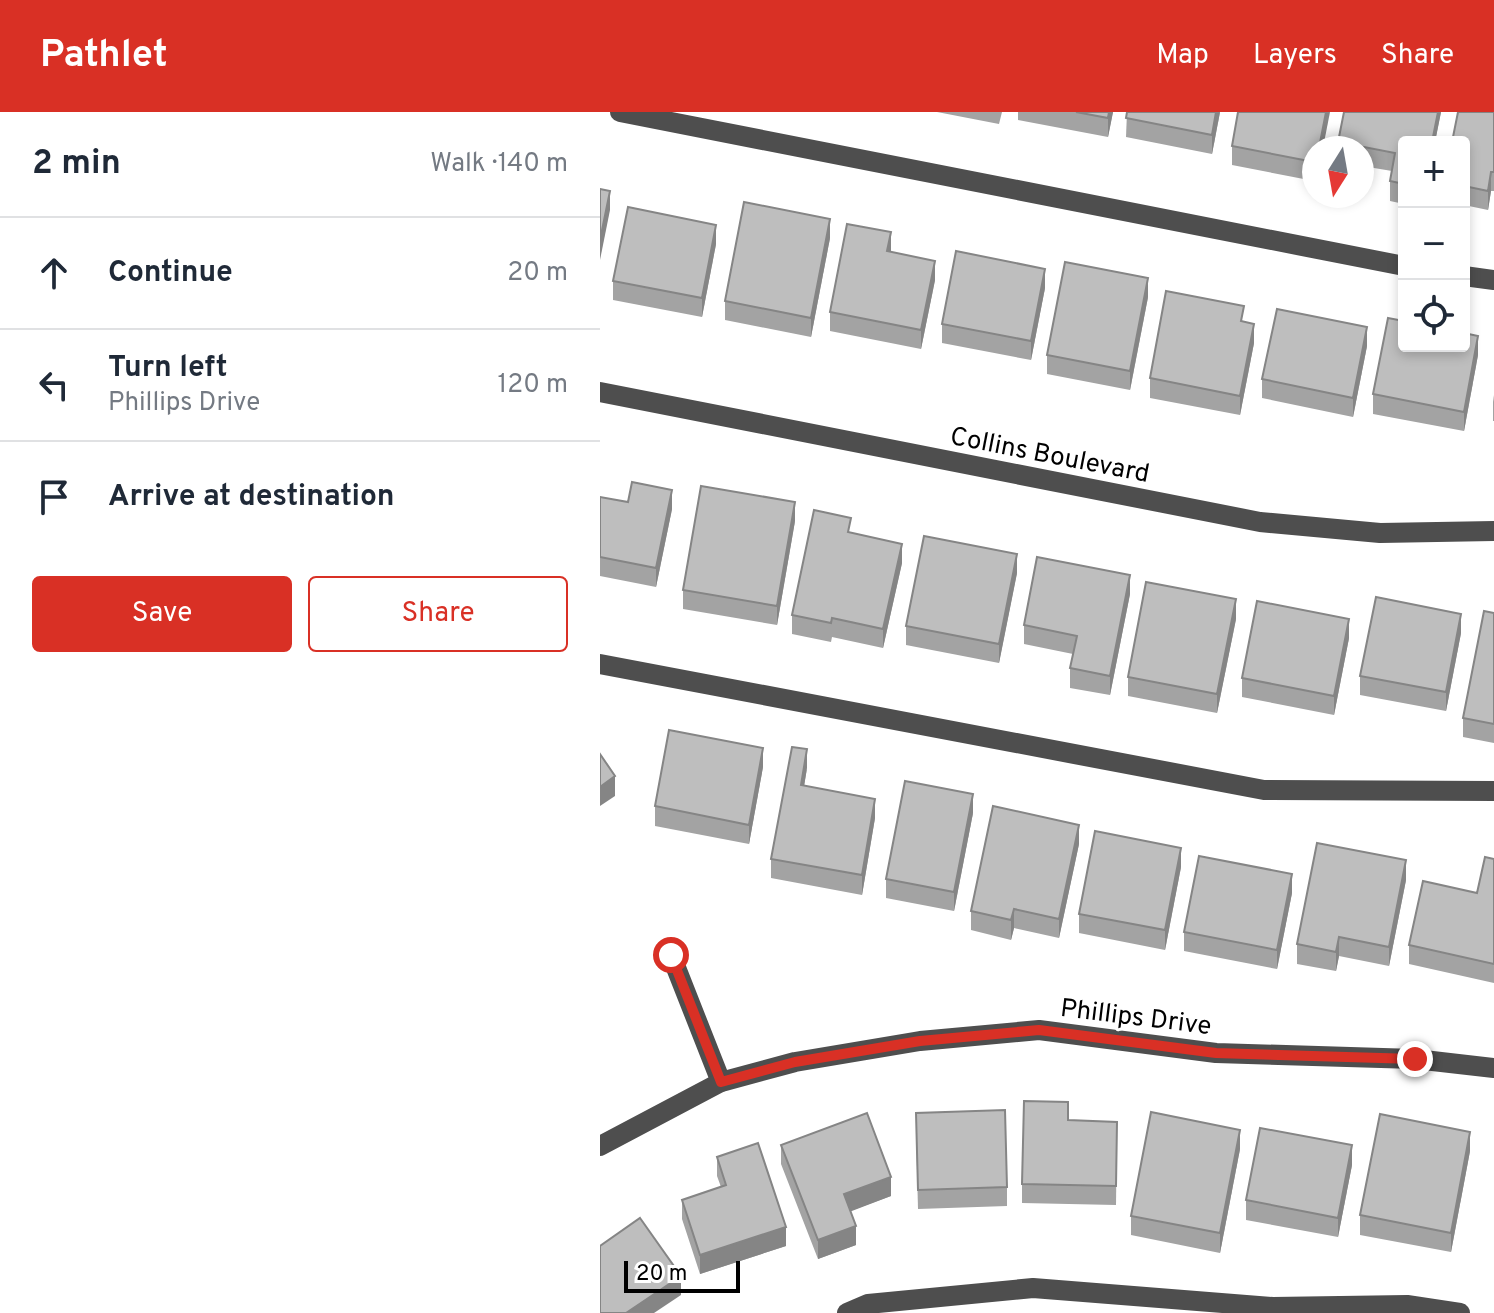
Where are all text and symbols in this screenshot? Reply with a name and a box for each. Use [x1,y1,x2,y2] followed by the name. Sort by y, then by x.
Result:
[40,32,168,81] text: Pathlet
[1156,38,1209,74] text: Map
[1253,38,1337,74] text: Layers
[1381,38,1454,74] text: Share
[1302,136,1374,208] north arrow
[1398,136,1470,352] map controls
[1398,136,1470,208] button: +
[32,143,121,186] text: 2 min
[430,148,568,181] text: Walk · 140 m
[1398,208,1470,280] button: −
[32,251,76,295] icon: ahead
[108,255,233,292] text: Continue
[507,257,568,290] text: 20 m
[1398,280,1470,352] button: locate
[108,350,228,387] text: Turn left
[32,363,76,407] icon: left
[498,369,568,402] text: 120 m
[108,387,260,420] text: Phillips Drive
[947,421,1152,492] street label: Collins Boulevard
[32,475,76,519] icon: arrive
[108,479,394,516] text: Arrive at destination
[32,576,292,652] button: Save
[308,576,568,652] button: Share
[653,937,689,973] route start
[1058,993,1213,1044] street label: Phillips Drive
[1397,1041,1433,1077] route end
[624,1257,740,1293] scale bar
[636,1261,687,1288] text: 20 m

